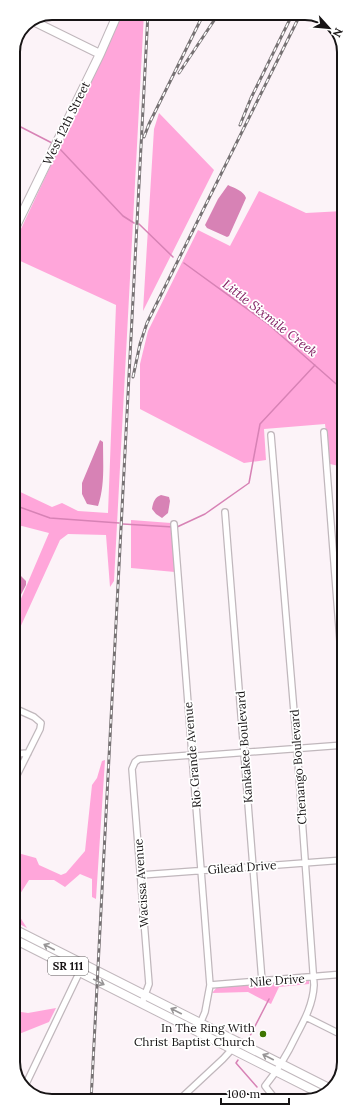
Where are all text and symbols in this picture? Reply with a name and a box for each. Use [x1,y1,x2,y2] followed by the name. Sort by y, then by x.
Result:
[309,8,349,48] north arrow
[330,26,346,40] text: N
[39,78,93,167] street label: West 12th Street
[219,276,321,360] water label: Little Sixmile Creek
[233,690,255,804] street label: Kankakee Boulevard
[180,701,204,809] street label: Rio Grande Avenue
[286,709,310,825] street label: Chenango Boulevard
[130,838,152,928] street label: Wacissa Avenue
[207,857,277,877] street label: Gilead Drive
[43,942,55,950] one-way arrow
[48,957,88,975] road number: SR 111
[249,971,306,989] street label: Nile Drive
[93,979,105,986] one-way arrow
[171,1007,183,1014] one-way arrow
[134,1020,255,1049] place label: In The Ring With Christ Baptist Church
[258,1029,268,1039] marker: In The Ring With Christ Baptist Church
[262,1053,274,1060] one-way arrow
[221,1080,289,1106] scale bar
[227,1086,260,1101] text: 100 m

